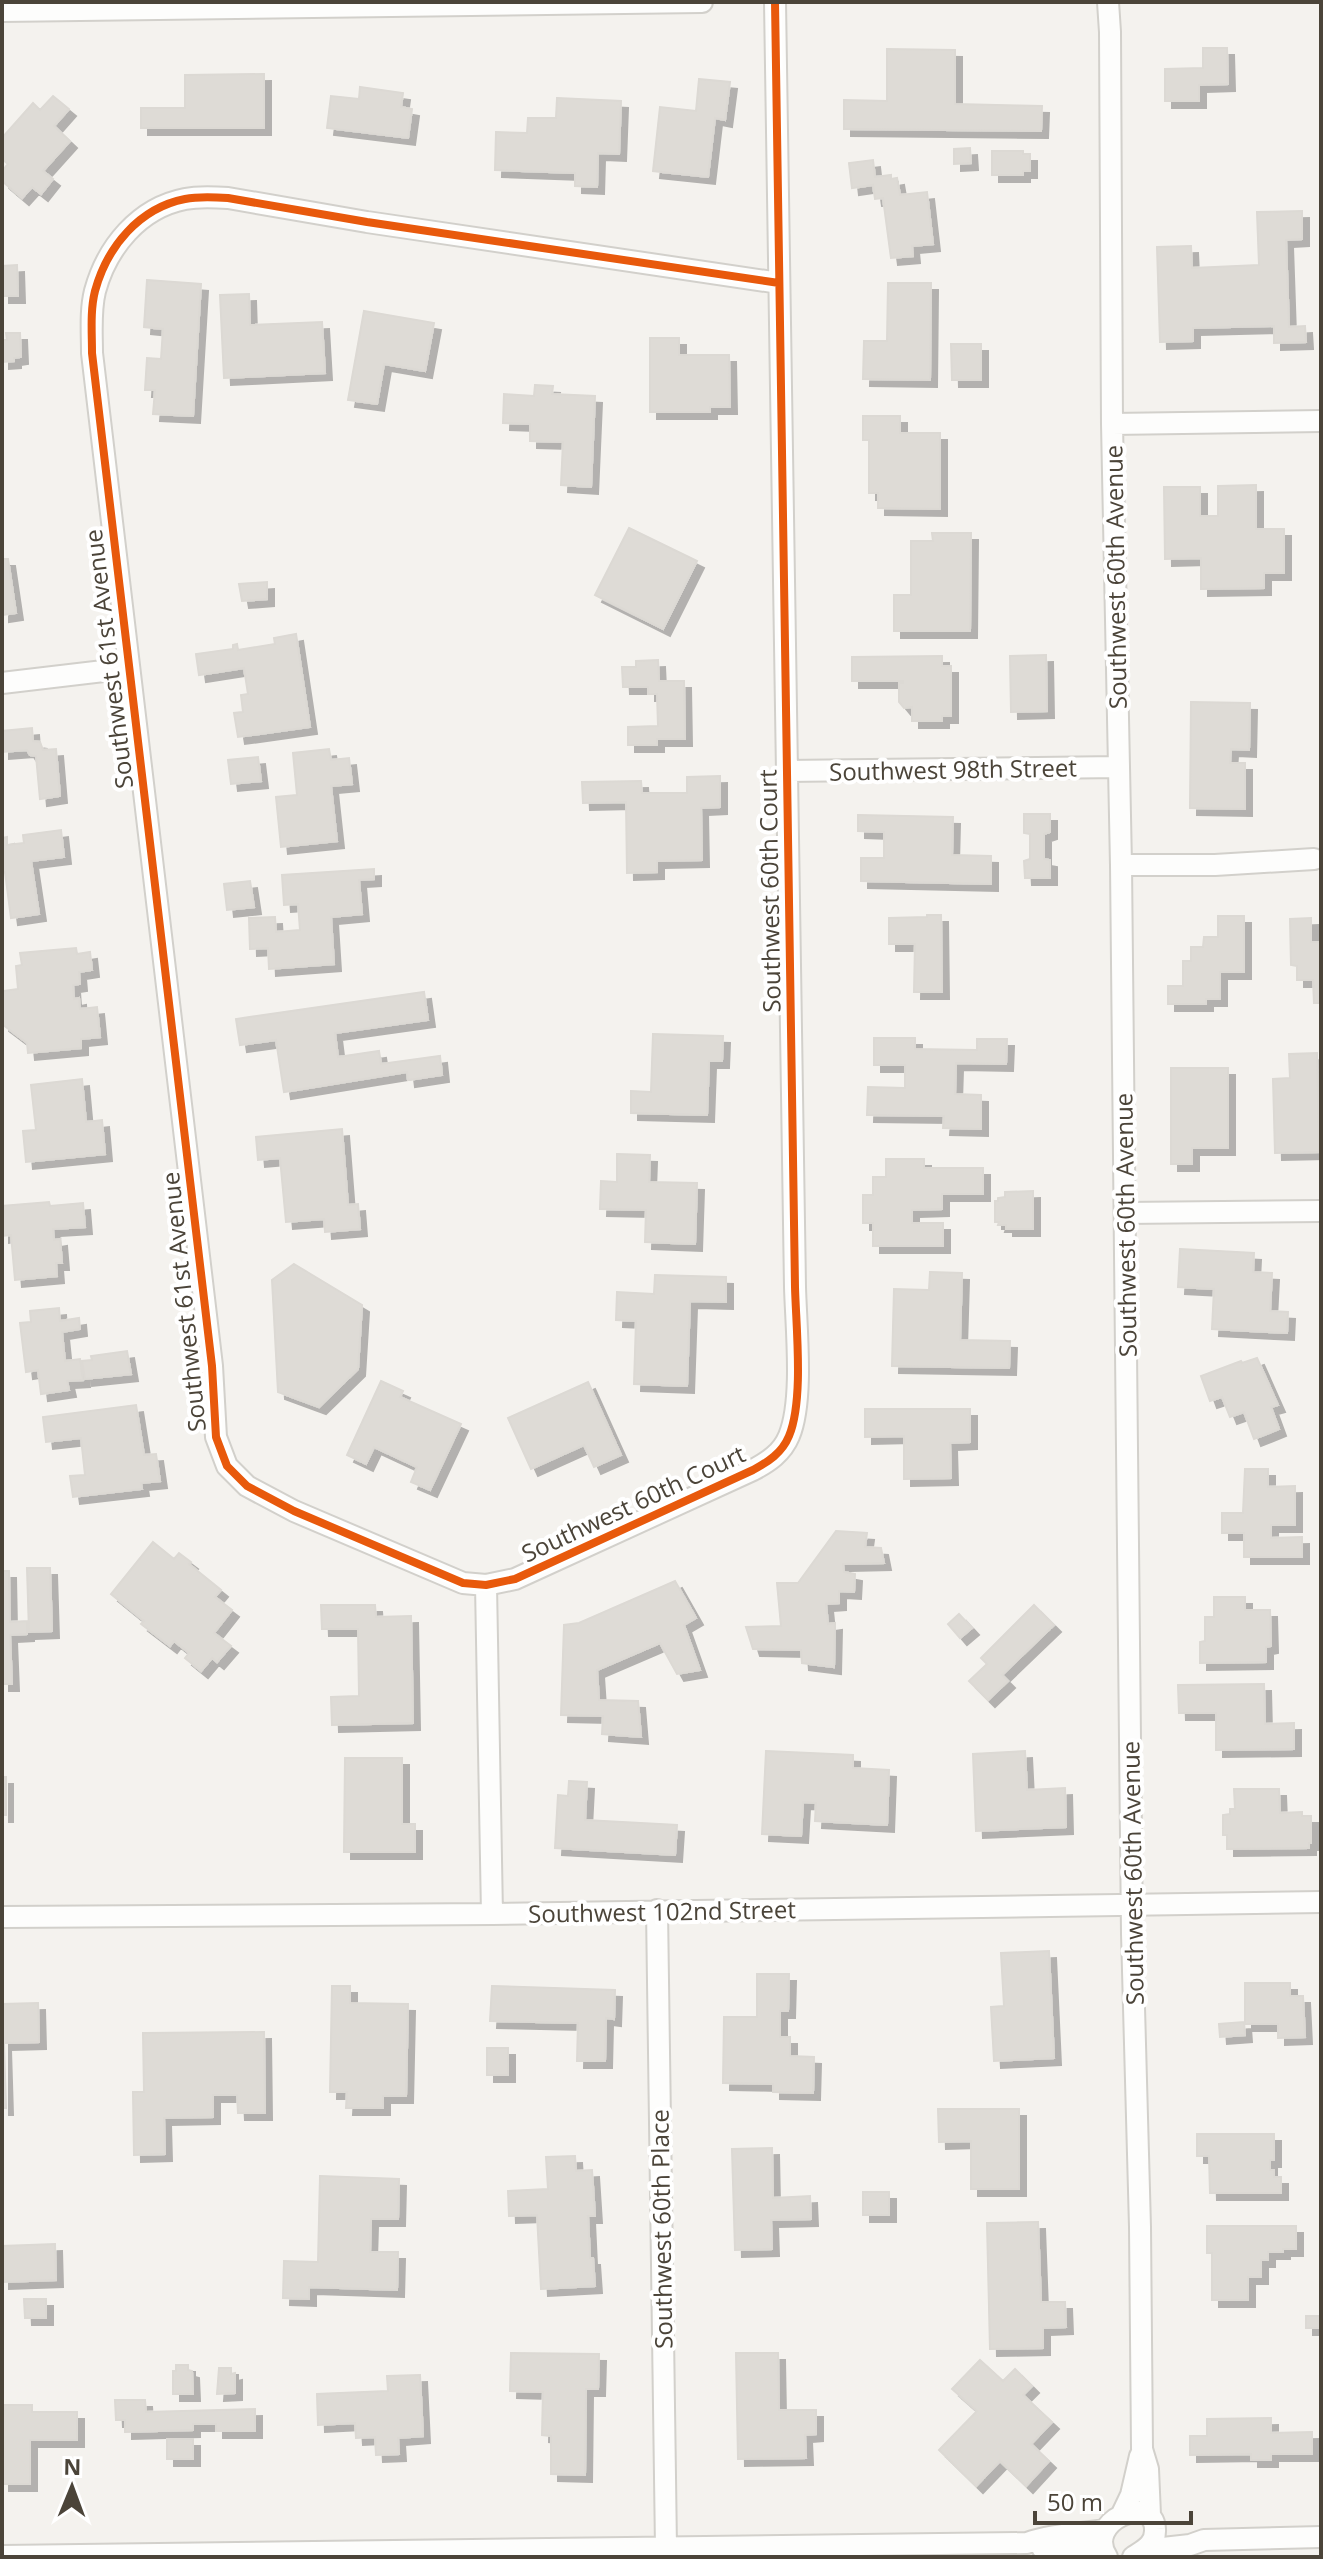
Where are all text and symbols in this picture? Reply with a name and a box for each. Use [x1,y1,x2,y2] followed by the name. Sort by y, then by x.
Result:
[1096,445,1134,709] street label: Southwest 60th Avenue
[76,527,140,791] street label: Southwest 61st Avenue
[829,750,1077,788] street label: Southwest 98th Street
[750,769,788,1013] street label: Southwest 60th Court
[1106,1093,1144,1357] street label: Southwest 60th Avenue
[153,1170,213,1434] street label: Southwest 61st Avenue
[516,1437,750,1569] street label: Southwest 60th Court
[1113,1741,1151,2005] street label: Southwest 60th Avenue
[528,1892,796,1930] street label: Southwest 102nd Street
[642,2109,680,2349] street label: Southwest 60th Place
[32,2447,112,2527] north arrow
[63,2451,82,2481] text: N
[1035,2475,1191,2525] scale bar
[1047,2485,1103,2518] text: 50 m

